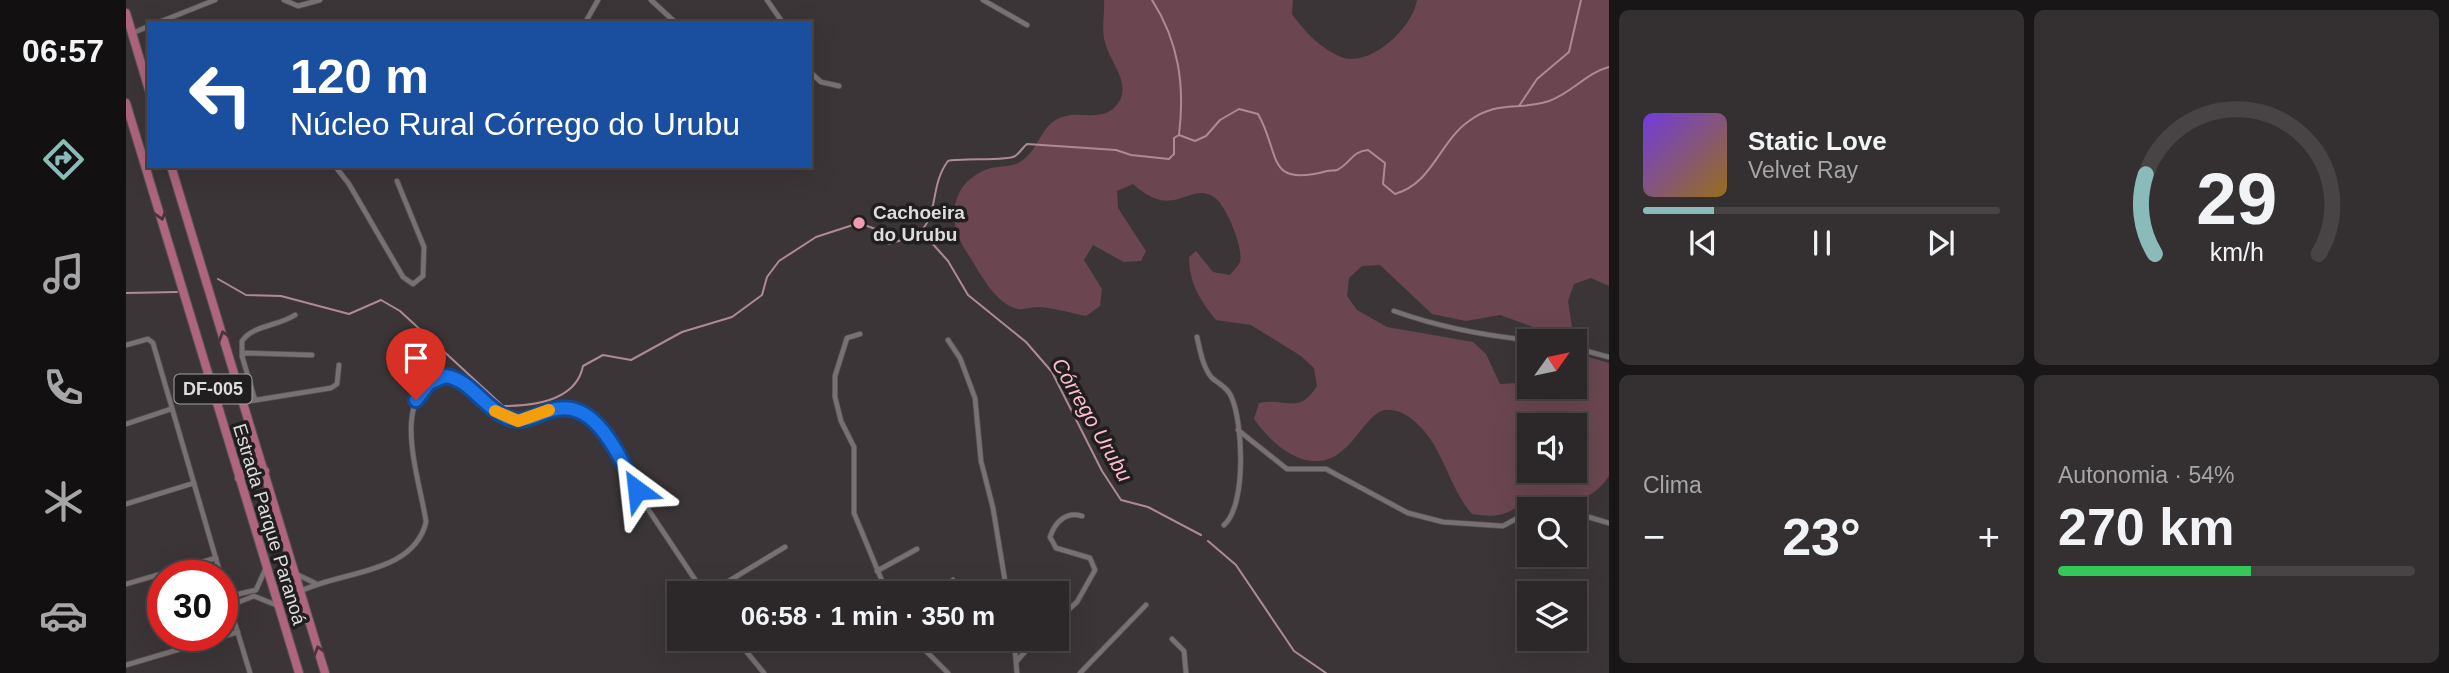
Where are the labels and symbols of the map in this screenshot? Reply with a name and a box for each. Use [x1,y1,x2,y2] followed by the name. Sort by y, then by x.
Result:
[873,202,965,245] place label: Cachoeira do Urubu
[153,208,168,220] one-way arrow
[851,215,867,231] marker: Cachoeira do Urubu
[386,328,446,400] pin
[1517,329,1587,399] north arrow
[217,330,232,342] one-way arrow
[1048,354,1137,486] water label: Córrego Urubu
[174,374,252,404] road number: DF-005
[229,421,310,628] street label: Estrada Parque Paranoá
[600,453,674,527] position arrow
[147,560,238,651] speed limit sign: 30
[312,646,327,658] one-way arrow

